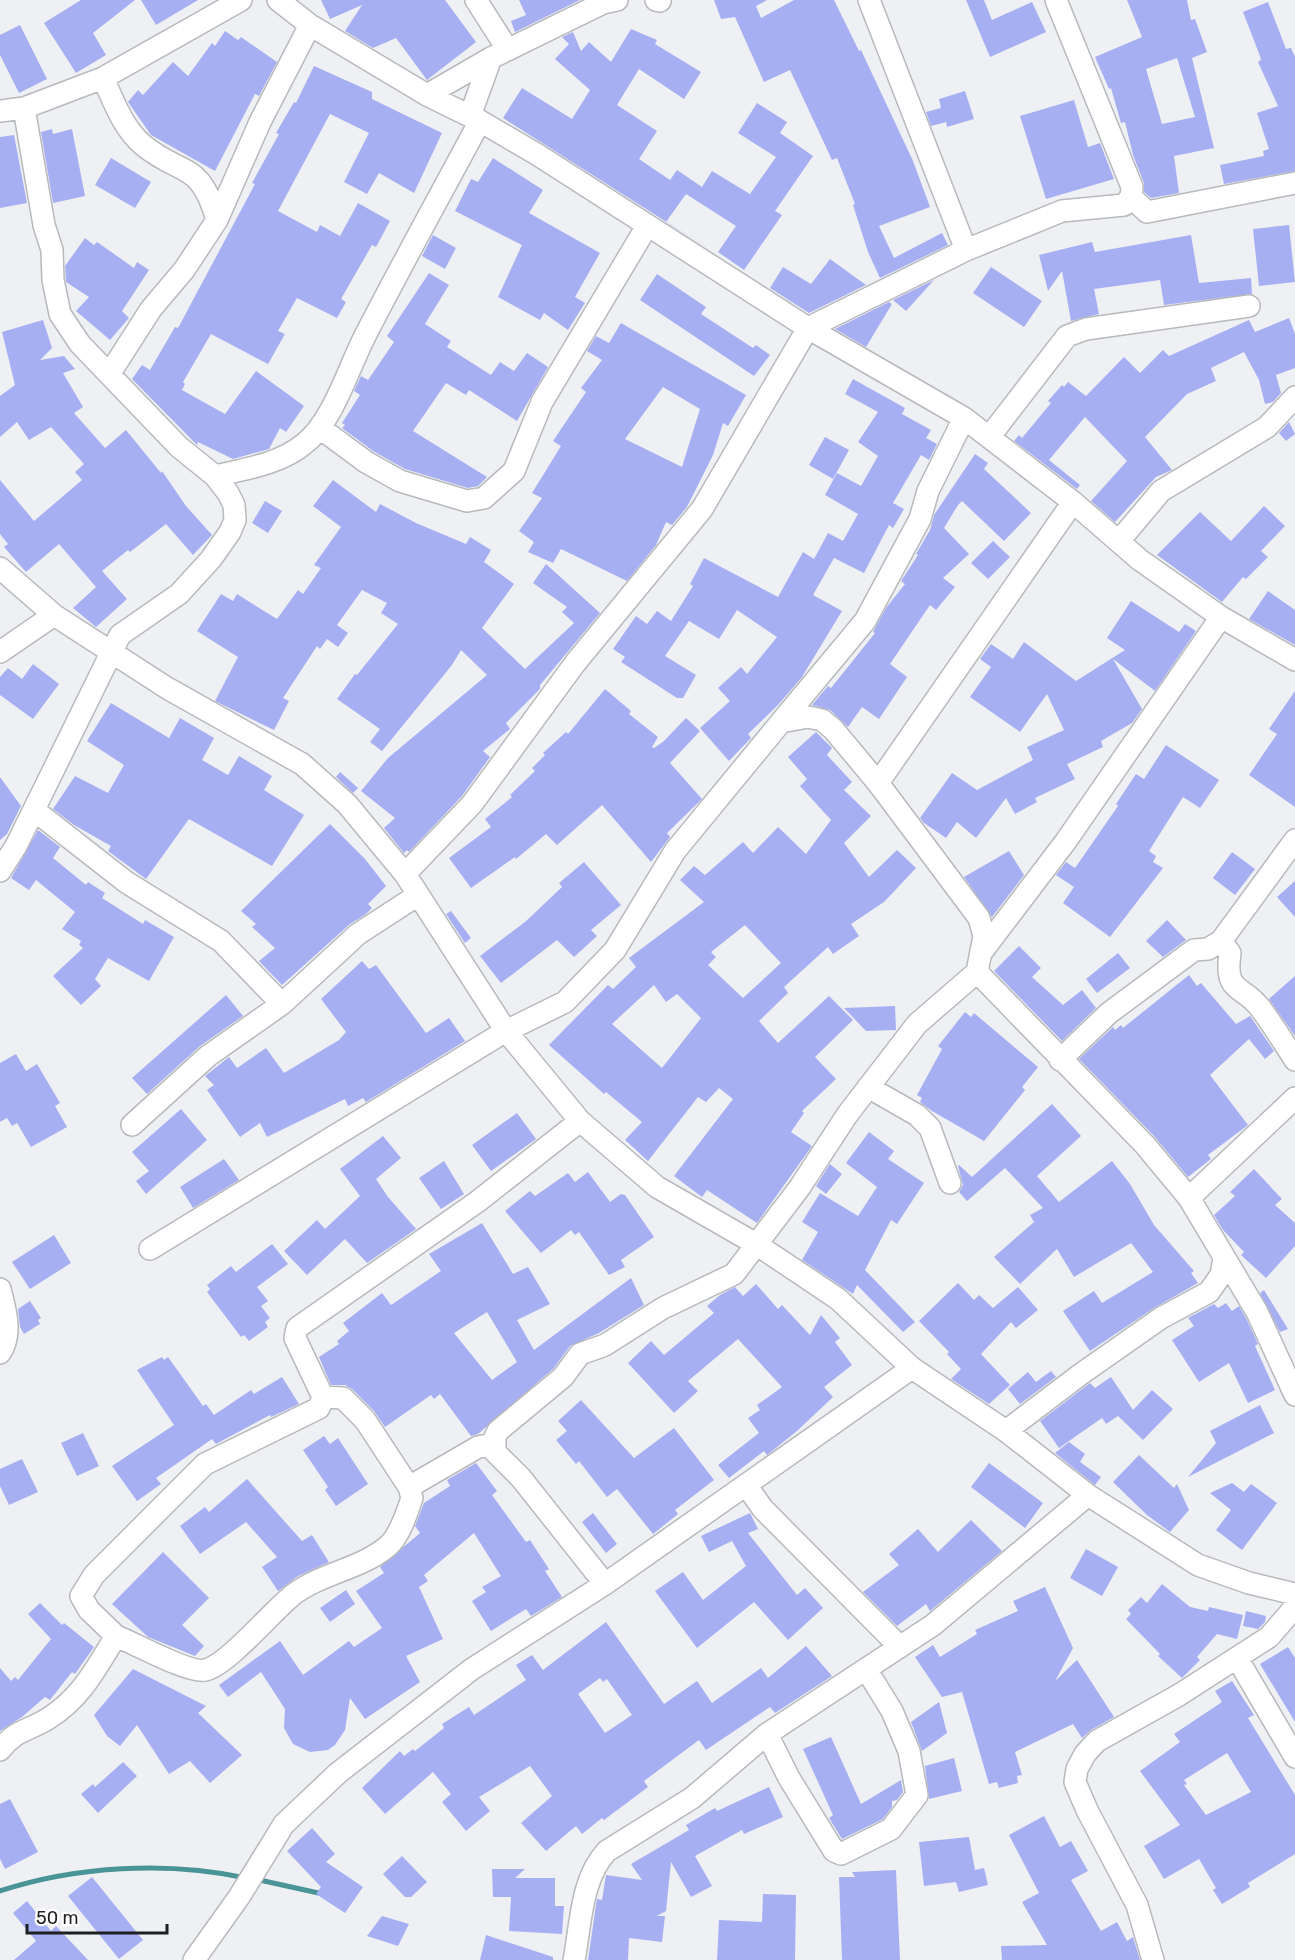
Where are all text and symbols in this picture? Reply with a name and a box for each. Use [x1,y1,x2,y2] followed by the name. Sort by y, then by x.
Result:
[27,1897,166,1935] scale bar
[36,1907,79,1929] text: 50 m

